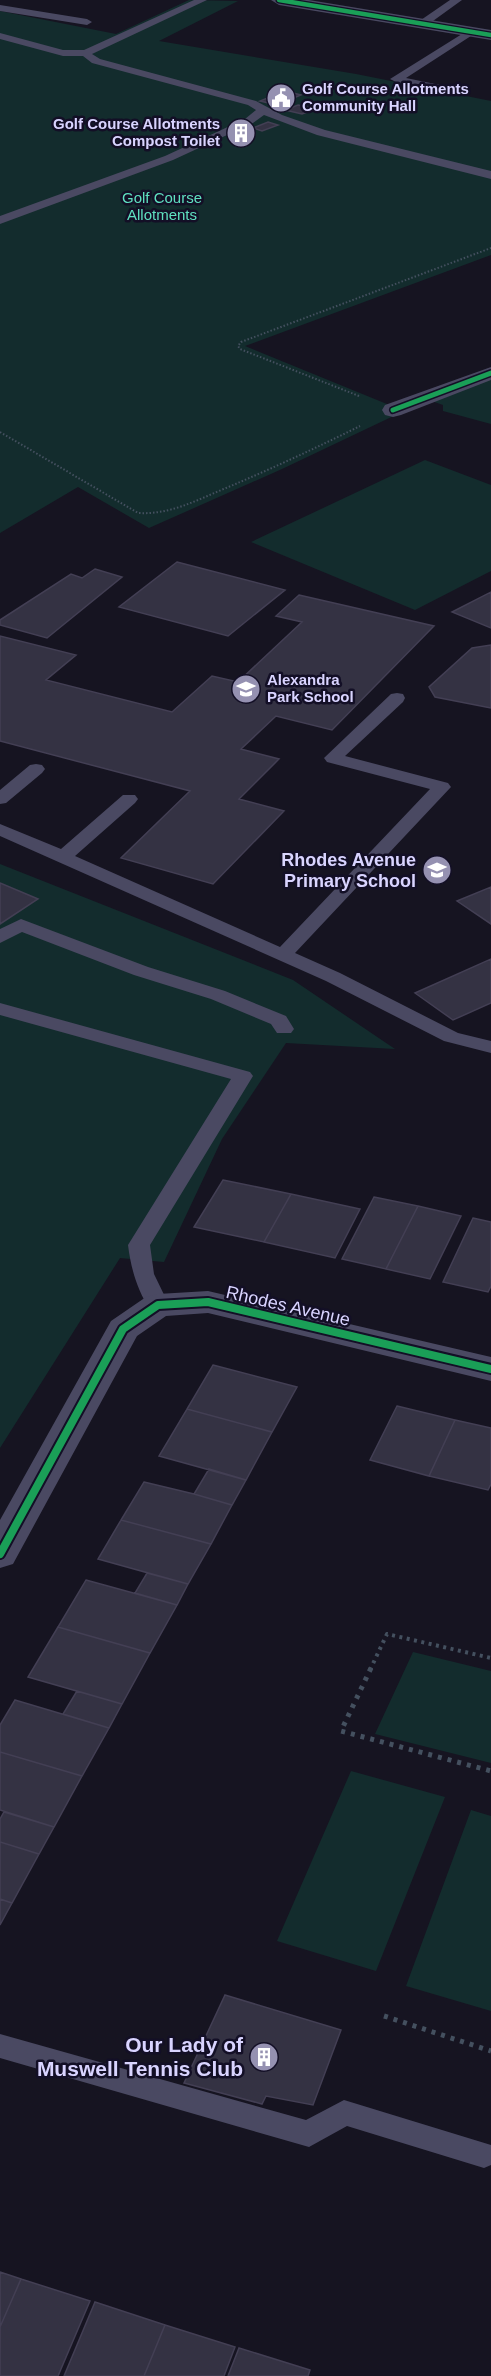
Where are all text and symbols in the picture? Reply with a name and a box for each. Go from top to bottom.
place label: Golf Course Allotments Community Hall [302,80,469,114]
public building icon: Golf Course Allotments Community Hall [265,82,297,114]
place label: Golf Course Allotments Compost Toilet [53,115,220,149]
building icon: Golf Course Allotments Compost Toilet [225,117,257,149]
park label: Golf Course Allotments [122,189,202,223]
place label: Alexandra Park School [267,671,354,705]
school or university icon: Alexandra Park School [230,673,262,705]
place label: Rhodes Avenue Primary School [281,850,416,891]
school or university icon: Rhodes Avenue Primary School [421,854,453,886]
street label: Rhodes Avenue [224,1282,352,1330]
place label: Our Lady of Muswell Tennis Club [37,2033,244,2080]
building icon: Our Lady of Muswell Tennis Club [248,2041,280,2073]

